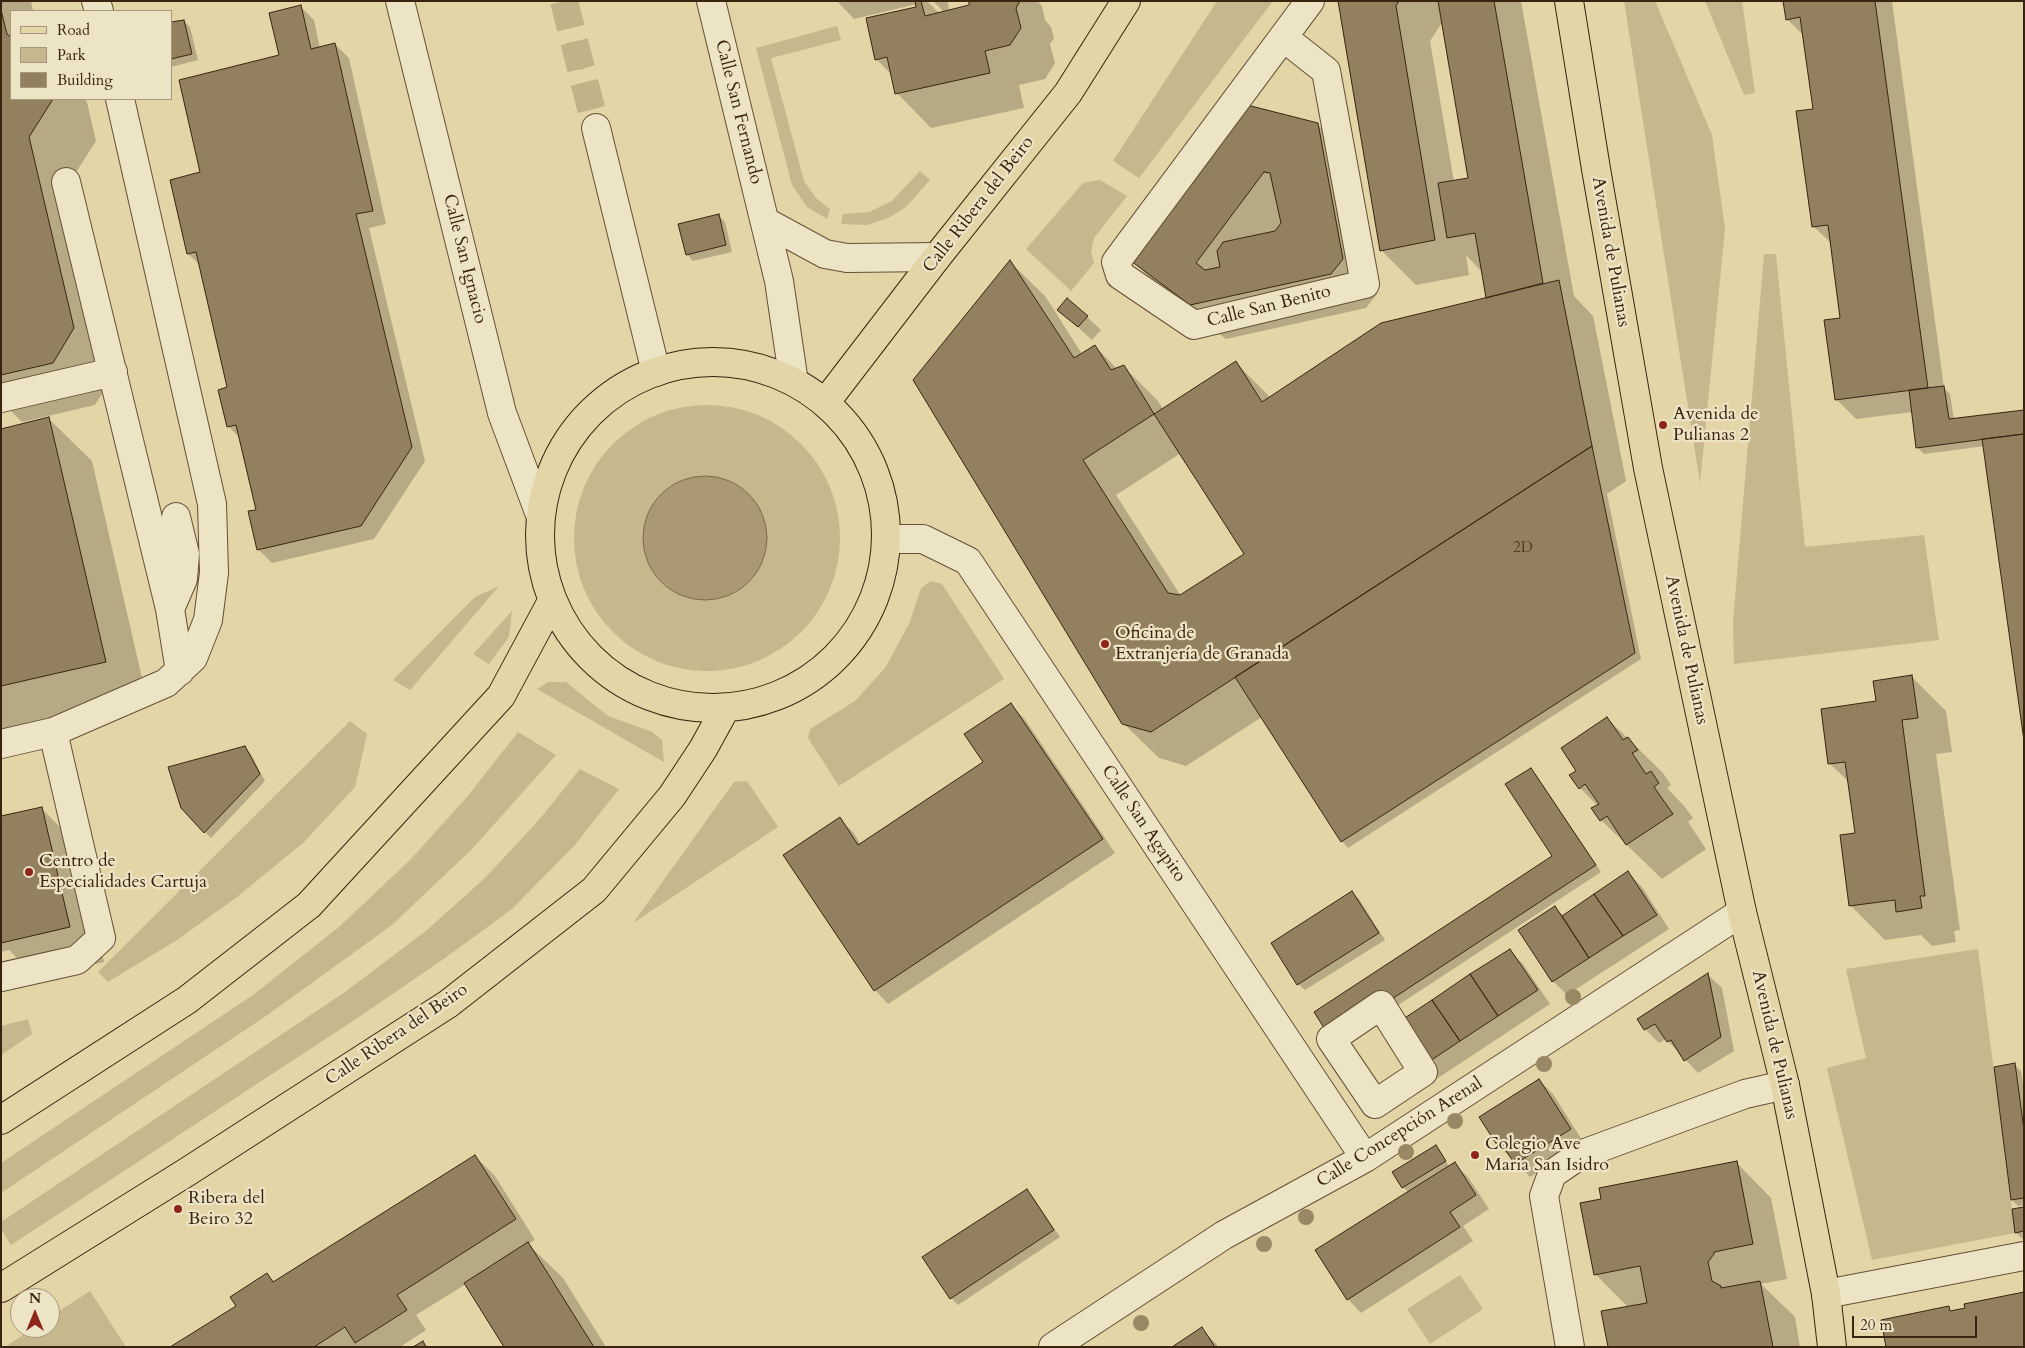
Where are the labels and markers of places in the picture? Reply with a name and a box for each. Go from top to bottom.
place label: Avenida de Pulianas 2 [1673,404,1758,446]
marker: Avenida de Pulianas 2 [1657,419,1669,431]
place label: Oficina de Extranjería de Granada [1115,623,1289,666]
marker: Oficina de Extranjería de Granada [1099,638,1111,650]
place label: Centro de Especialidades Cartuja [39,851,207,894]
marker: Centro de Especialidades Cartuja [23,866,35,878]
place label: Colegio Ave Maria San Isidro [1485,1134,1609,1176]
marker: Colegio Ave Maria San Isidro [1469,1149,1481,1161]
place label: Ribera del Beiro 32 [188,1188,265,1230]
marker: Ribera del Beiro 32 [172,1203,184,1215]

